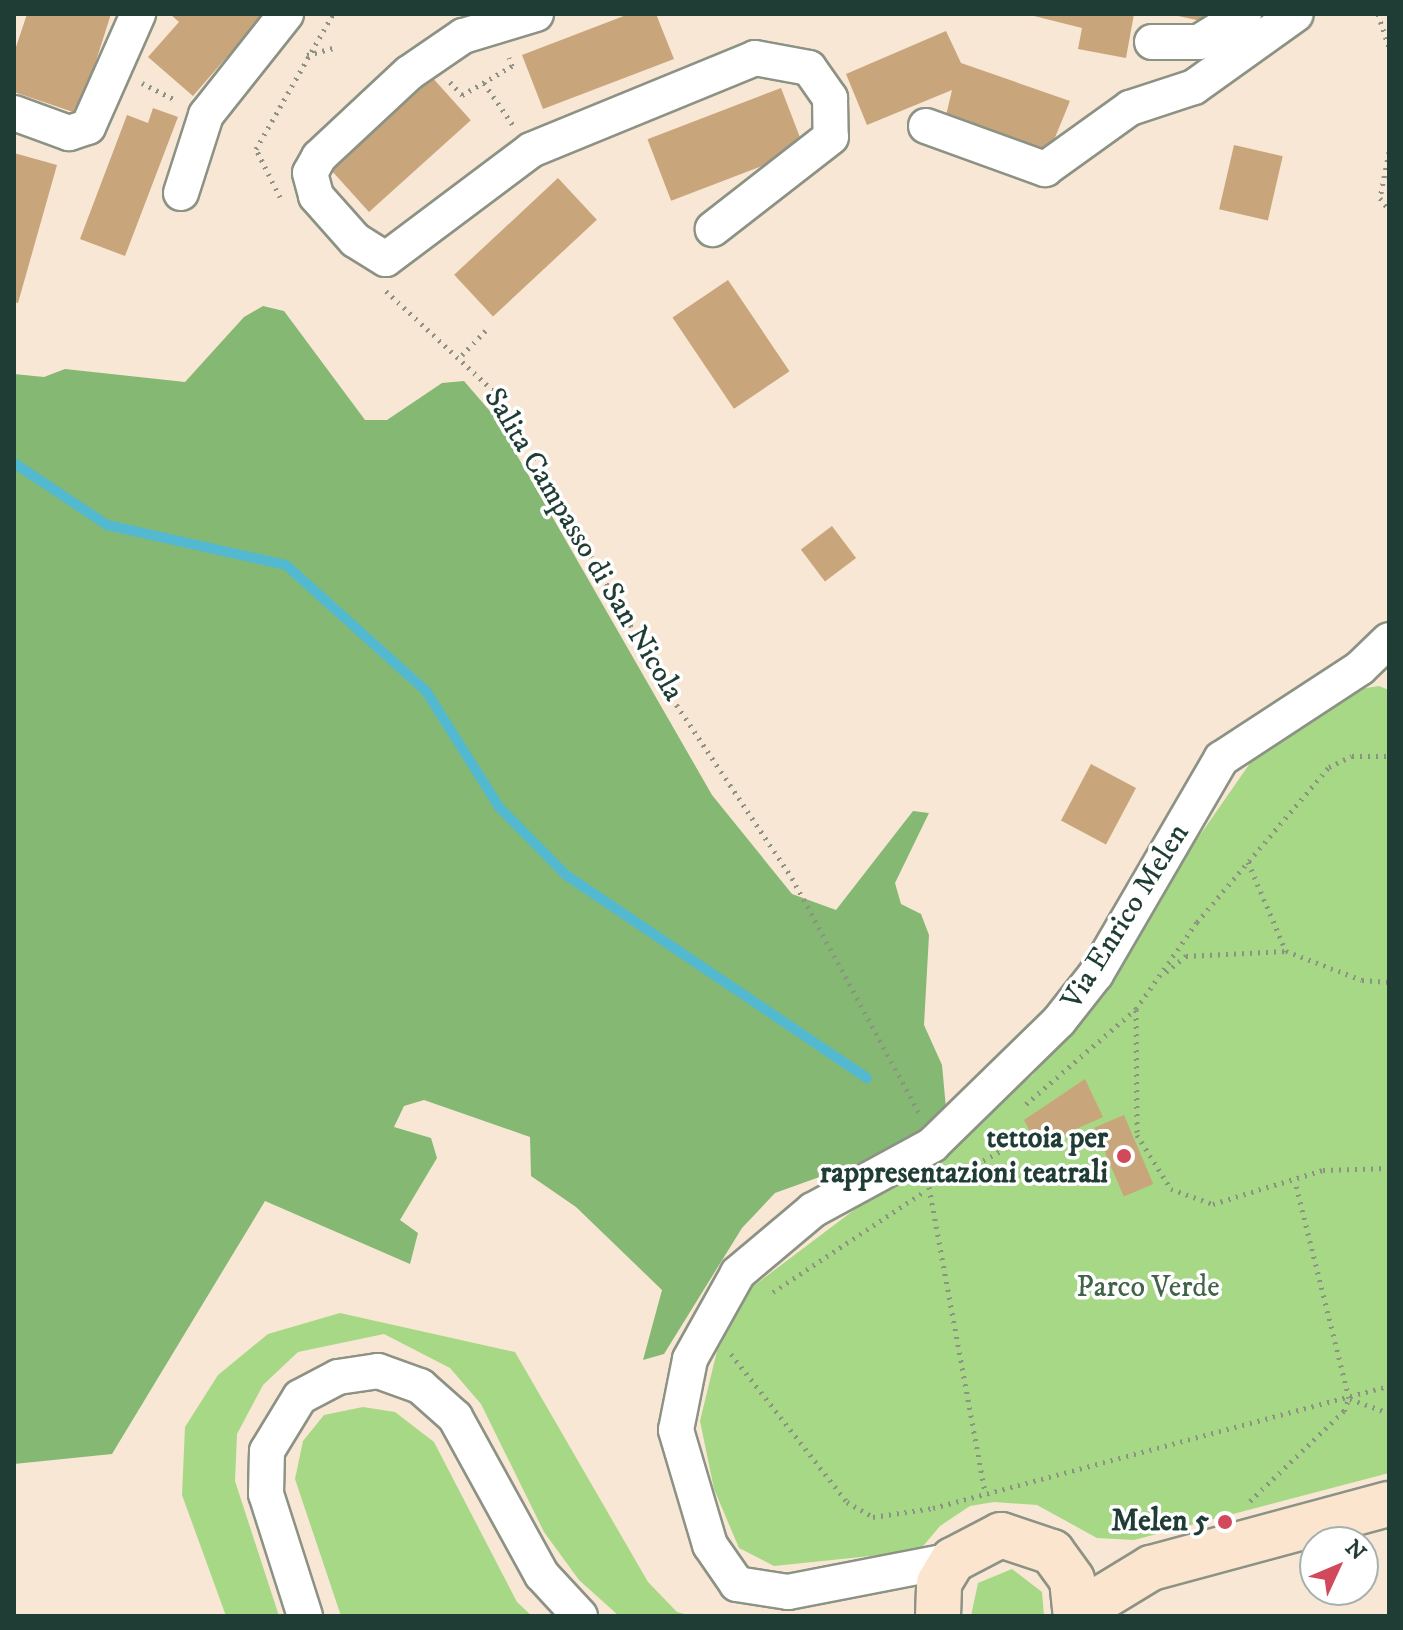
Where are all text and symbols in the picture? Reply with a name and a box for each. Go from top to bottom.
street label: Salita Campasso di San Nicola [475,382,691,708]
street label: Via Enrico Melen [1055,818,1197,1016]
place label: tettoia per rappresentazioni teatrali [820,1121,1108,1192]
marker: tettoia per rappresentazioni teatrali [1115,1147,1133,1165]
park label: Parco Verde [1076,1270,1220,1306]
place label: Melen 5 [1111,1504,1209,1540]
marker: Melen 5 [1216,1513,1234,1531]
north arrow [1299,1526,1379,1606]
text: N [1339,1534,1371,1566]

